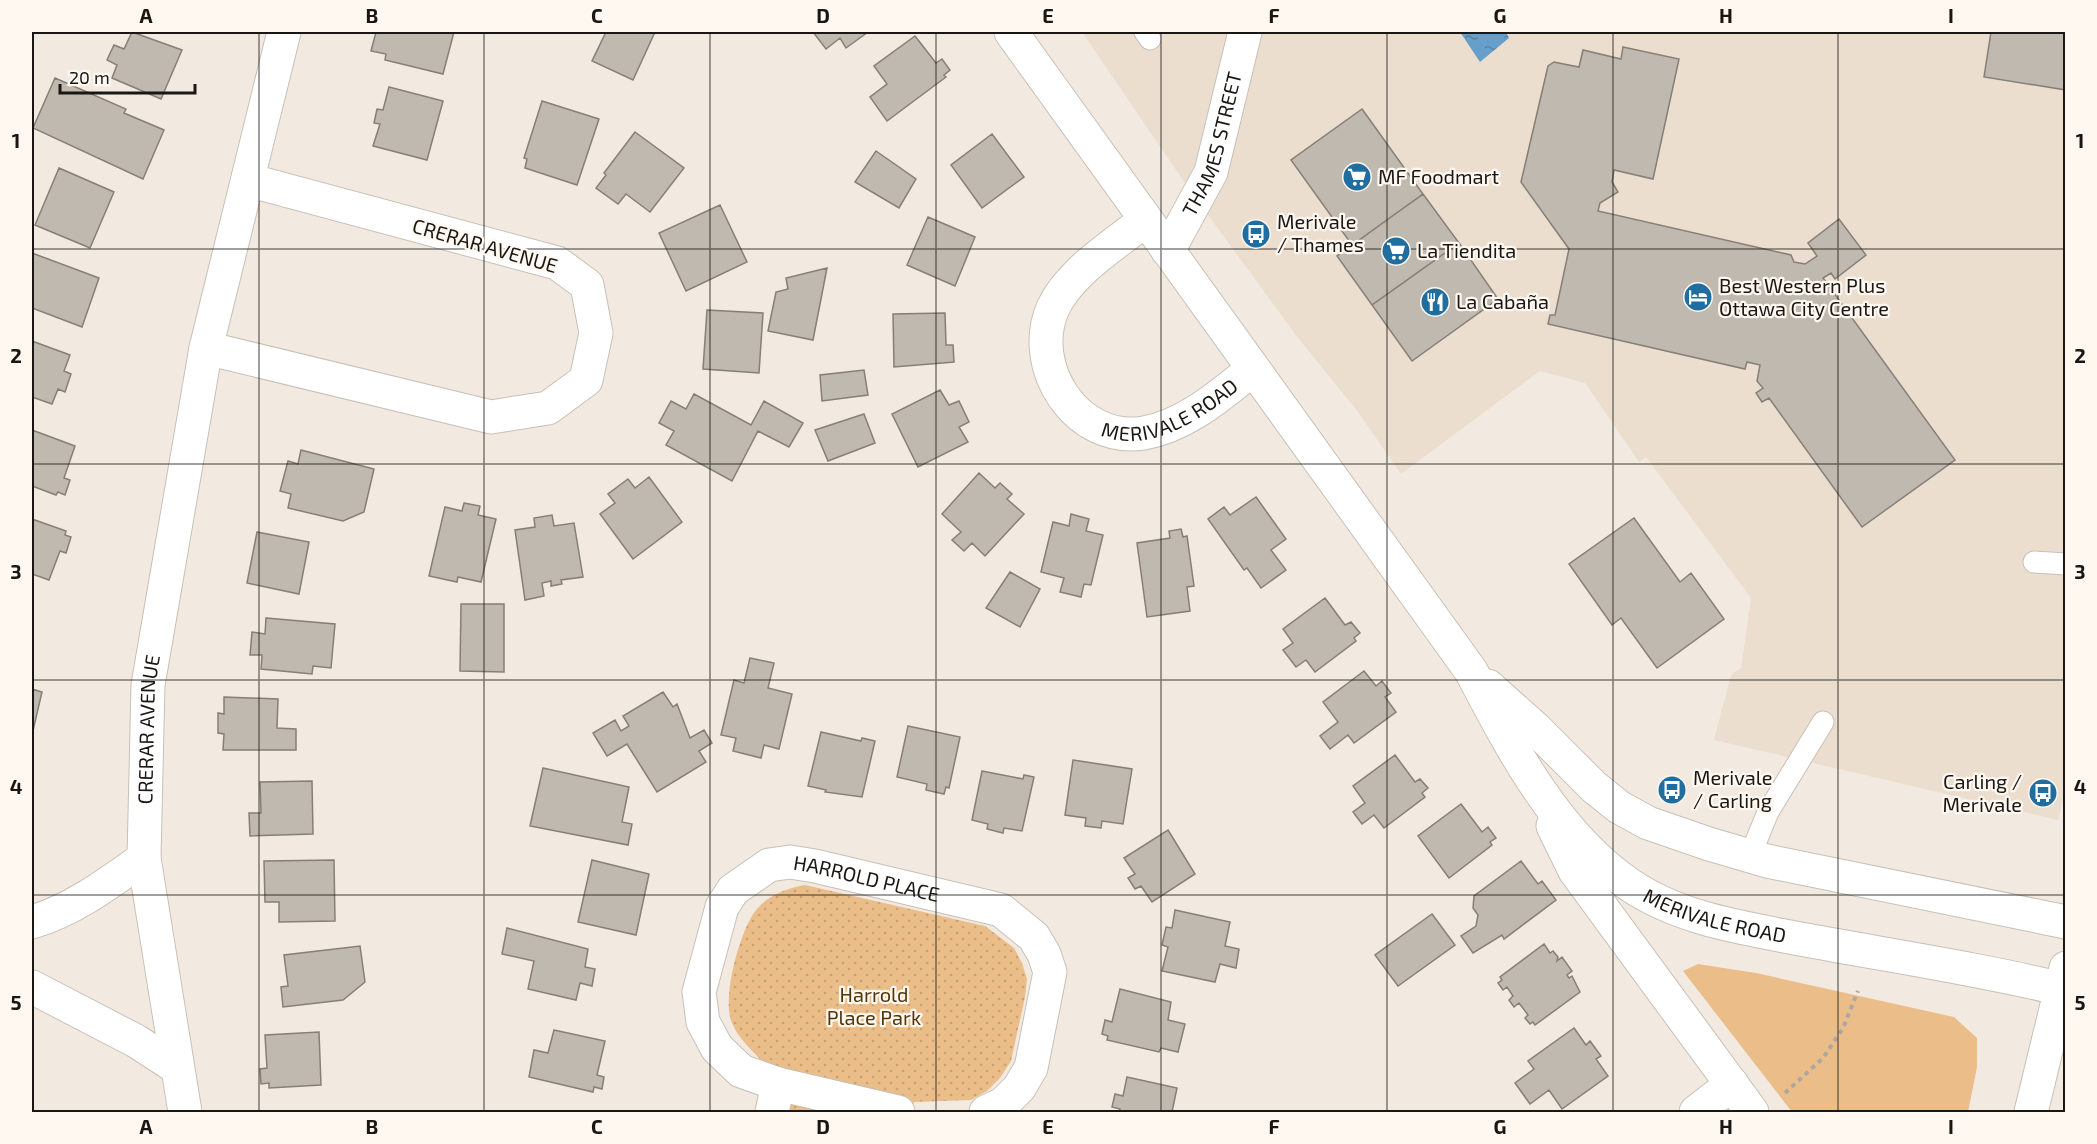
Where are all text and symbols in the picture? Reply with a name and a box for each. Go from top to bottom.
text: A [139,3,153,27]
text: B [366,3,378,27]
text: C [591,3,603,27]
text: D [816,3,830,27]
text: E [1042,3,1054,27]
text: F [1268,3,1280,27]
text: G [1494,3,1506,27]
text: H [1719,3,1733,27]
text: I [1948,3,1954,27]
scale bar [60,57,195,95]
text: 20 m [69,66,110,88]
street label: THAMES STREET [1176,69,1246,220]
text: 1 [12,128,20,152]
text: 1 [2076,128,2084,152]
supermarket icon: MF Foodmart [1341,161,1373,193]
place label: MF Foodmart [1378,164,1500,188]
place label: Merivale / Thames [1277,209,1364,256]
street label: CRERAR AVENUE [410,213,561,277]
bus stop icon: Merivale / Thames [1240,218,1272,250]
supermarket icon: La Tiendita [1380,235,1412,267]
place label: La Tiendita [1417,238,1516,262]
place label: Best Western Plus Ottawa City Centre [1719,273,1889,320]
hotel icon: Best Western Plus Ottawa City Centre [1682,281,1714,313]
restaurant icon: La Cabaña [1419,286,1451,318]
place label: La Cabaña [1456,289,1549,313]
text: 2 [10,343,22,367]
text: 2 [2074,343,2086,367]
street label: MERIVALE ROAD [1099,373,1242,445]
text: 3 [10,559,22,583]
text: 3 [2074,559,2086,583]
street label: CRERAR AVENUE [132,653,164,805]
place label: Merivale / Carling [1693,765,1772,812]
place label: Carling / Merivale [1943,769,2022,816]
text: 4 [10,774,23,798]
bus stop icon: Merivale / Carling [1656,774,1688,806]
text: 4 [2074,774,2087,798]
bus stop icon: Carling / Merivale [2027,777,2059,809]
street label: HARROLD PLACE [792,850,942,906]
street label: MERIVALE ROAD [1640,883,1788,947]
park label: Harrold Place Park [827,982,921,1029]
text: 5 [10,990,22,1014]
text: 5 [2074,990,2086,1014]
text: A [139,1114,153,1138]
text: B [366,1114,378,1138]
text: C [591,1114,603,1138]
text: D [816,1114,830,1138]
text: E [1042,1114,1054,1138]
text: F [1268,1114,1280,1138]
text: G [1494,1114,1506,1138]
text: H [1719,1114,1733,1138]
text: I [1948,1114,1954,1138]

